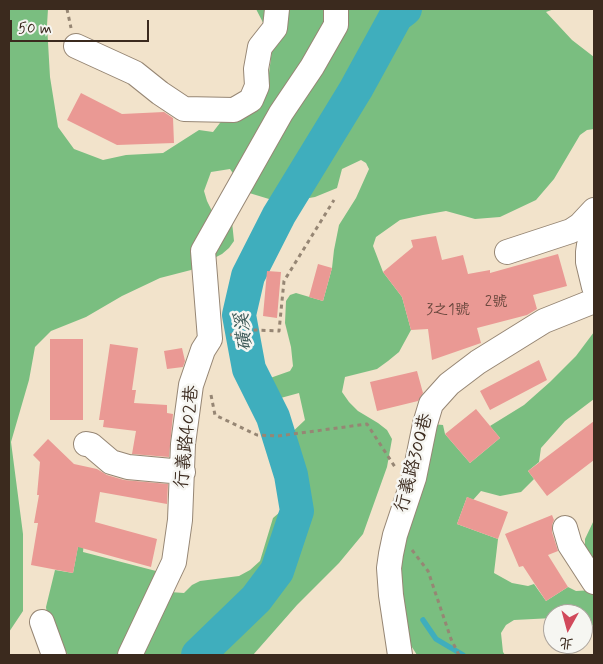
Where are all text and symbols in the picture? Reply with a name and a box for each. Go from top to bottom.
scale bar [12,10,151,42]
text: 50 m [18,19,52,39]
house number: 2號 [485,294,507,312]
house number: 3之1號 [426,302,470,320]
water label: 磺溪 [232,312,258,352]
street label: 行義路402巷 [172,384,204,490]
street label: 行義路300巷 [391,411,439,515]
north arrow [543,604,593,654]
text: 北 [558,633,574,653]

